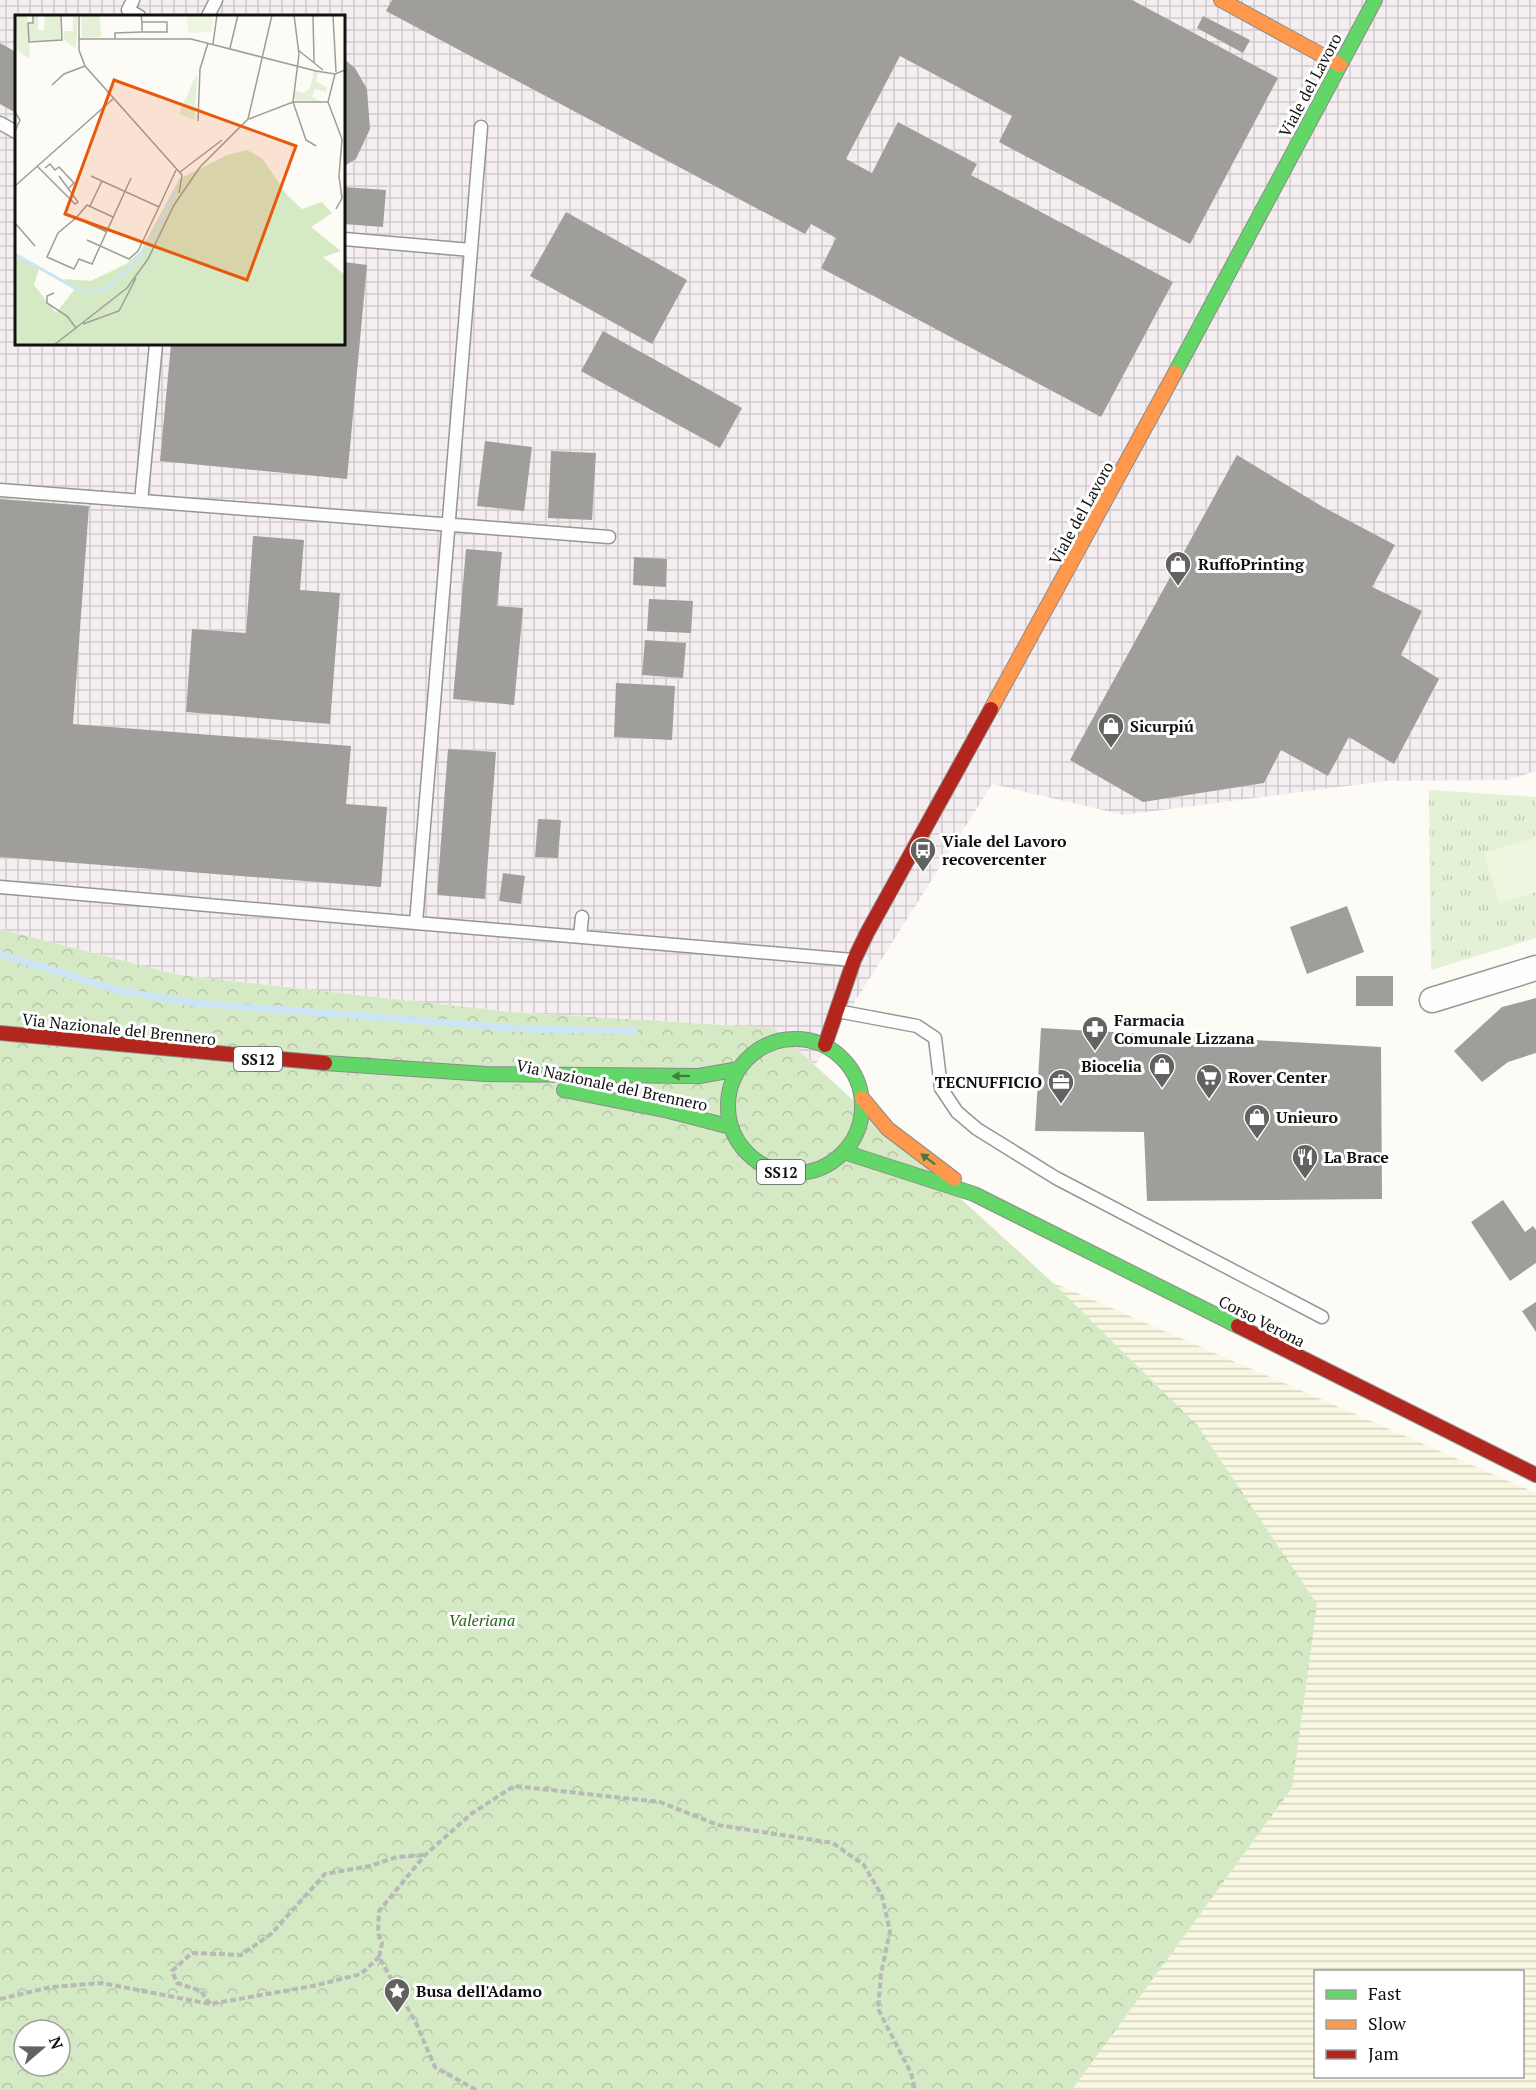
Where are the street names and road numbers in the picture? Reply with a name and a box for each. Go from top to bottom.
street label: Viale del Lavoro [1273,29,1347,141]
street label: Viale del Lavoro [1044,457,1119,569]
street label: Via Nazionale del Brennero [21,1008,217,1050]
road number: SS12 [234,1047,282,1071]
street label: Via Nazionale del Brennero [514,1054,710,1116]
road number: SS12 [757,1160,805,1184]
street label: Corso Verona [1215,1290,1309,1352]

